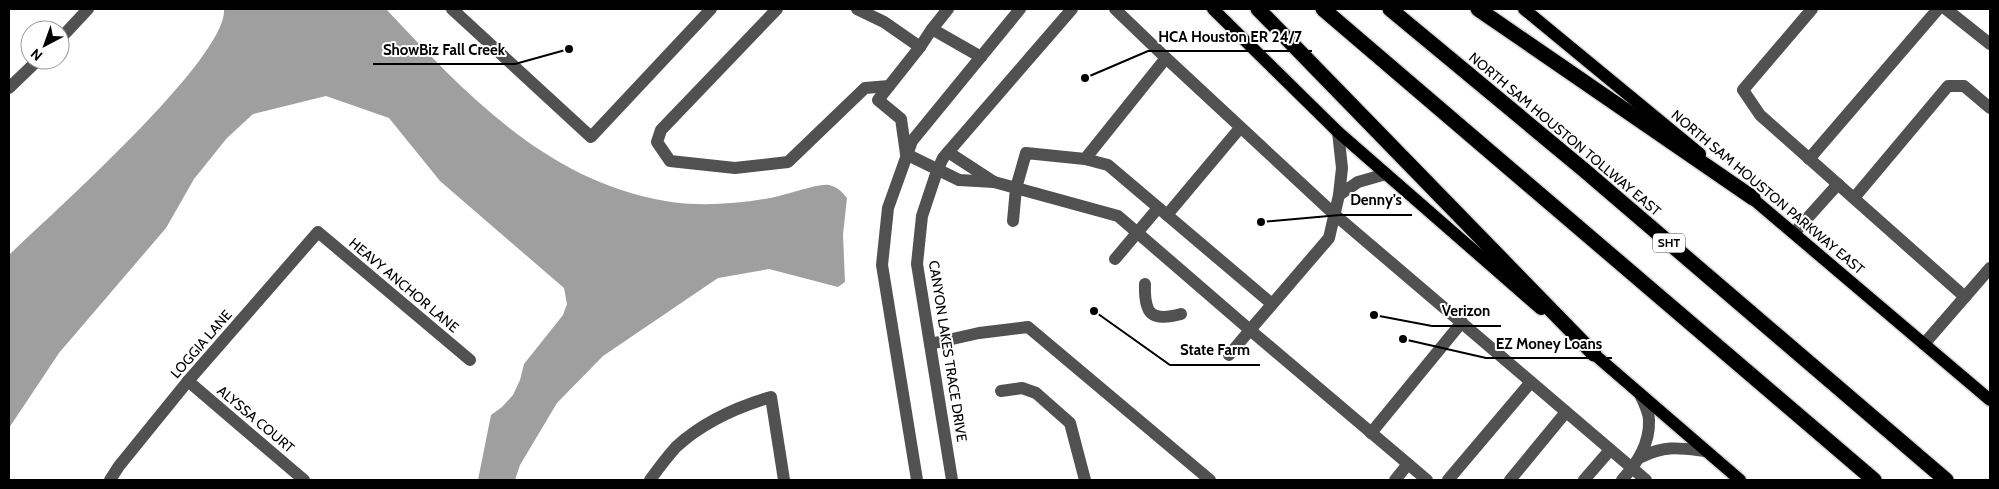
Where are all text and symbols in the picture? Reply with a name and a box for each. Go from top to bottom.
north arrow [20,20,70,70]
callout: HCA Houston ER 24/7 [1148,21,1312,51]
text: HCA Houston ER 24/7 [1158,28,1302,46]
callout: ShowBiz Fall Creek [373,34,515,64]
text: ShowBiz Fall Creek [383,41,506,59]
text: N [27,45,46,65]
street label: NORTH SAM HOUSTON TOLLWAY EAST [1465,48,1665,220]
street label: NORTH SAM HOUSTON PARKWAY EAST [1668,106,1869,278]
callout: Denny's [1340,185,1412,215]
text: Denny's [1350,191,1402,209]
street label: HEAVY ANCHOR LANE [345,234,463,336]
road number: SHT [1653,234,1685,252]
street label: CANYON LAKES TRACE DRIVE [925,259,971,443]
callout: Verizon [1432,296,1501,326]
text: Verizon [1442,302,1490,320]
street label: LOGGIA LANE [166,306,236,382]
callout: EZ Money Loans [1486,328,1612,358]
callout: State Farm [1170,335,1260,365]
text: EZ Money Loans [1496,335,1602,353]
text: State Farm [1180,341,1250,359]
street label: ALYSSA COURT [214,381,299,457]

